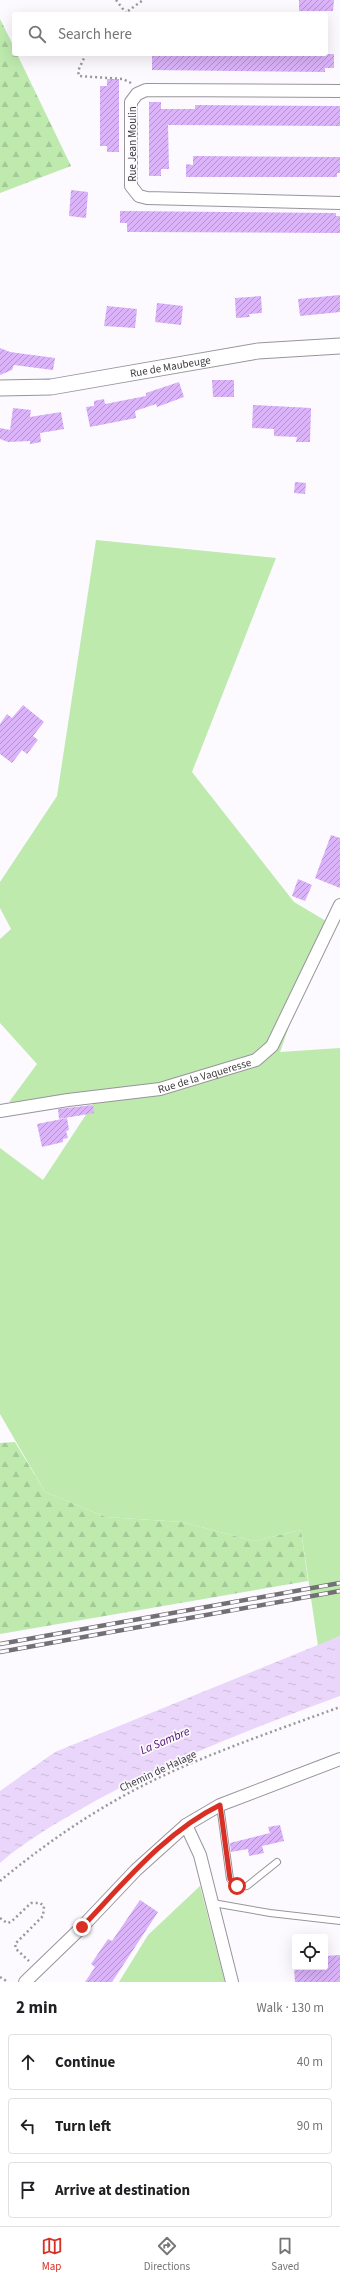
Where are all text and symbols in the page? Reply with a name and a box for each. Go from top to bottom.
search box [12,12,328,56]
icon: search [26,23,48,45]
text: Search here [58,24,132,45]
street label: Rue Jean Moulin [125,106,140,182]
street label: Rue de Maubeuge [129,352,212,381]
street label: Rue de la Vaqueresse [156,1054,253,1097]
water label: La Sambre [138,1723,193,1759]
street label: Chemin de Halage [117,1746,199,1795]
route start [228,1877,246,1895]
route end [73,1918,91,1936]
map controls [292,1934,328,1970]
button: locate [292,1934,328,1970]
text: 2 min [16,1996,57,2020]
text: Walk · 130 m [256,1999,324,2017]
icon: ahead [17,2051,39,2073]
text: Continue [55,2052,115,2073]
text: 40 m [297,2053,323,2071]
icon: left [17,2115,39,2137]
text: Turn left [55,2116,111,2137]
text: 90 m [297,2117,323,2135]
icon: arrive [17,2179,39,2201]
text: Arrive at destination [55,2180,190,2201]
tab: Map [41,2235,63,2274]
tab: Directions [144,2235,190,2274]
tab: Saved [271,2235,299,2274]

